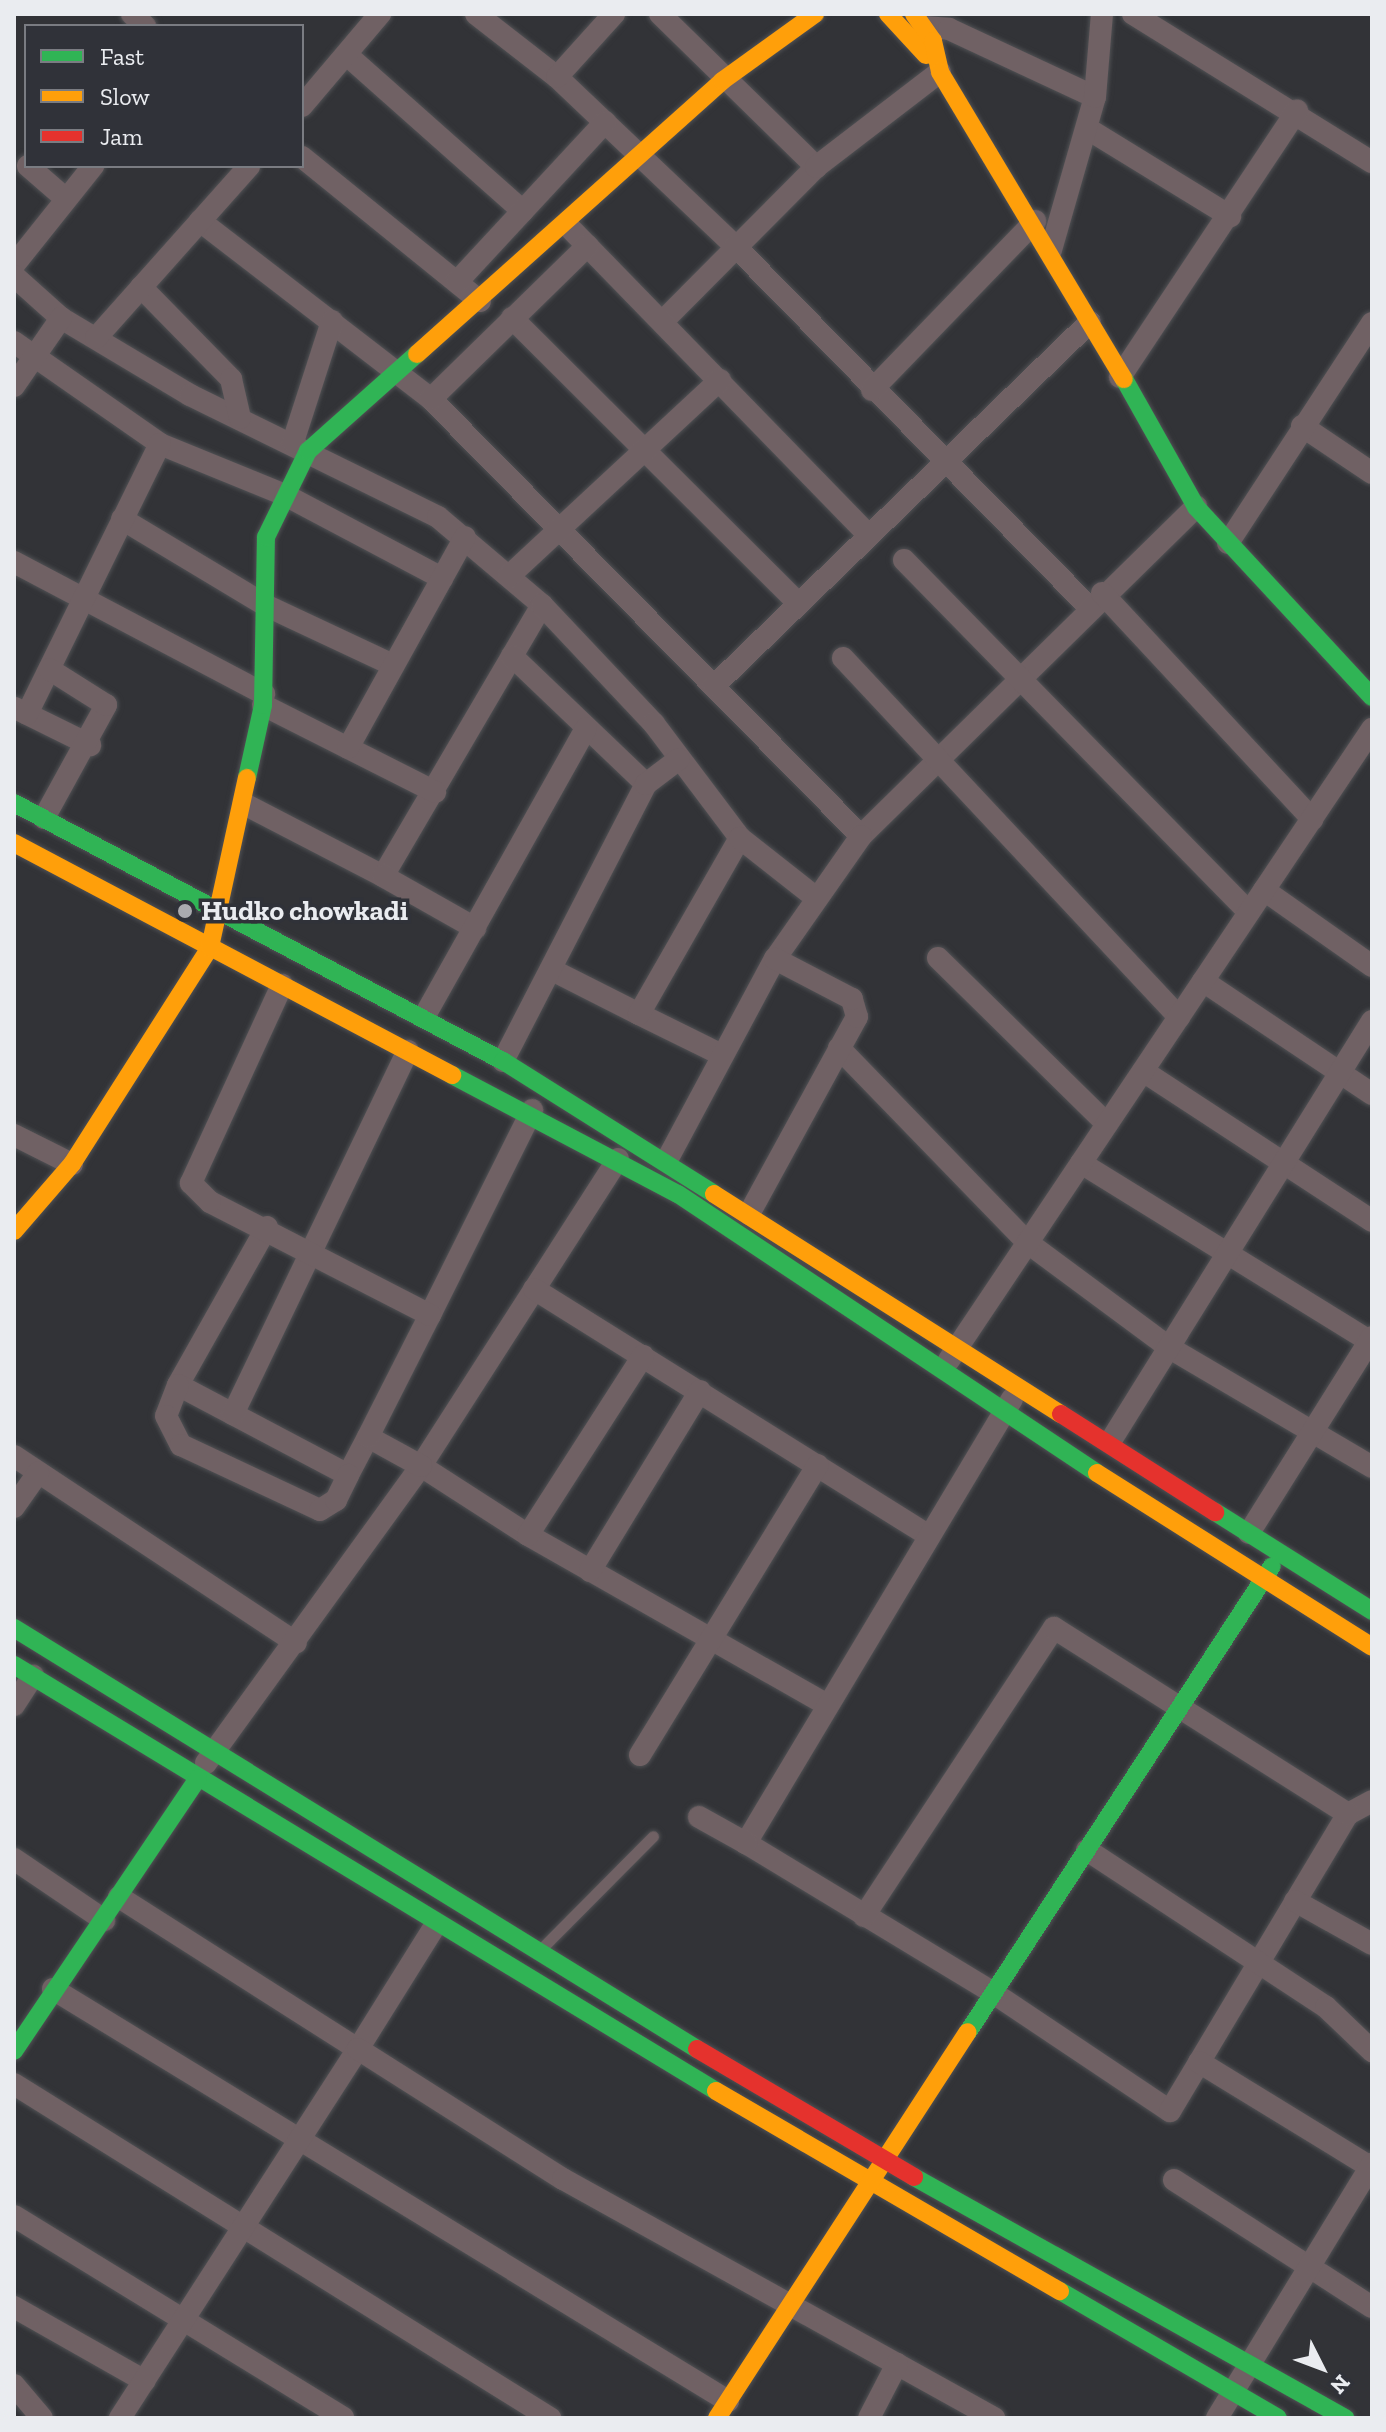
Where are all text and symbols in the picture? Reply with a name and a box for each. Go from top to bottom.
legend [24,24,304,168]
text: Fast [100,42,144,71]
text: Slow [100,82,150,111]
text: Jam [100,122,143,151]
place label: Hudko chowkadi [201,894,408,928]
marker: Hudko chowkadi [176,902,194,920]
north arrow [1282,2328,1362,2408]
text: N [1325,2369,1356,2400]

